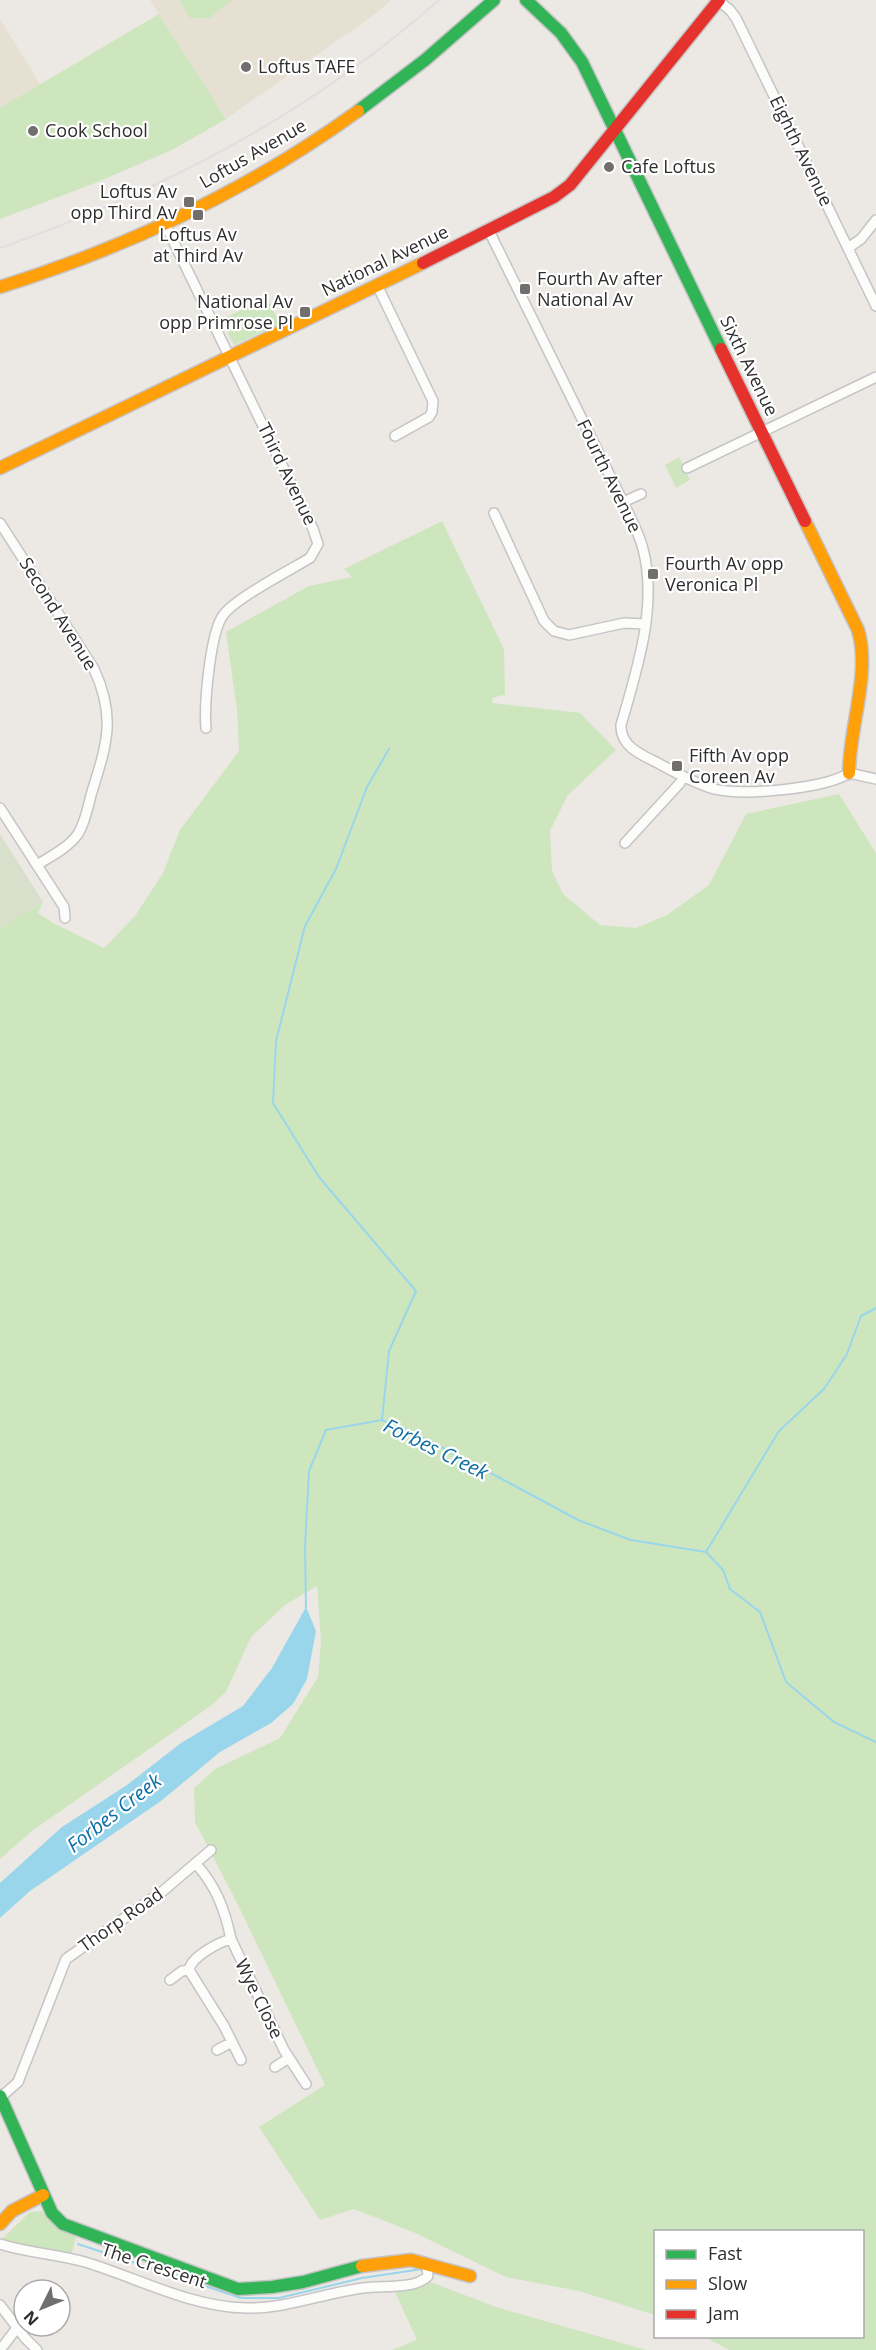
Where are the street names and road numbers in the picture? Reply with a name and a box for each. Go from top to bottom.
street label: Eighth Avenue [765,91,839,210]
street label: Loftus Avenue [195,113,310,193]
street label: National Avenue [317,219,452,301]
street label: Sixth Avenue [715,311,784,420]
street label: Fourth Avenue [572,415,648,536]
street label: Third Avenue [253,418,323,529]
street label: Second Avenue [15,552,103,674]
street label: Thorp Road [73,1881,167,1957]
street label: Wye Close [230,1955,289,2042]
street label: The Crescent [99,2237,210,2293]

